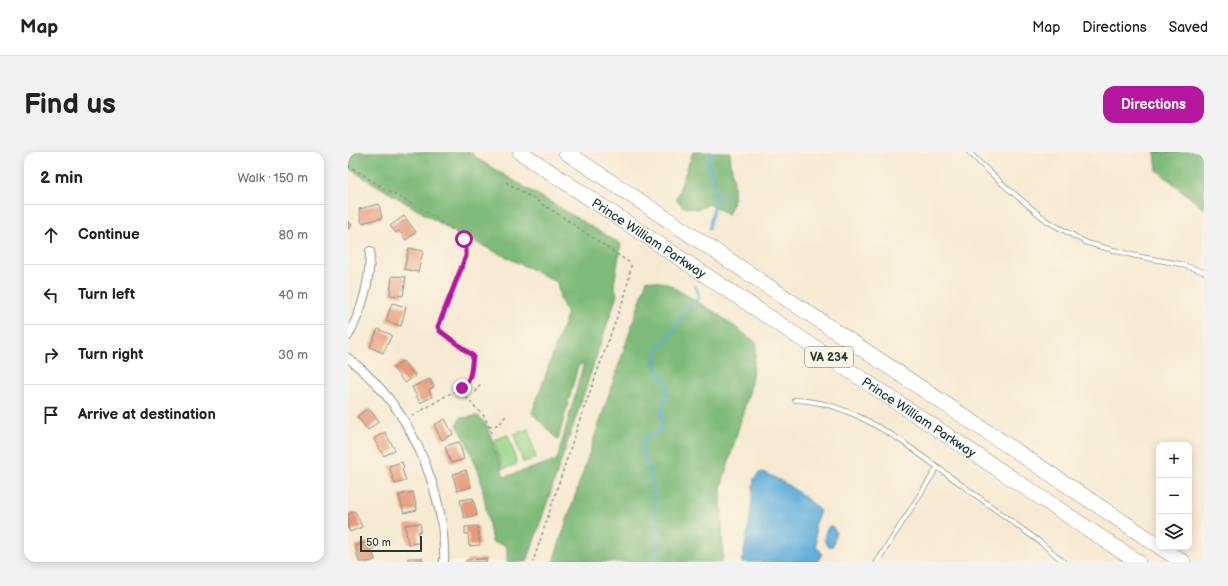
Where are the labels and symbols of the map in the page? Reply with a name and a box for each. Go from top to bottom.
street label: Prince William Parkway [588,195,709,282]
route start [455,230,473,248]
road number: VA 234 [805,347,853,367]
street label: Prince William Parkway [858,374,979,461]
route end [453,379,471,397]
scale bar [360,534,422,553]

